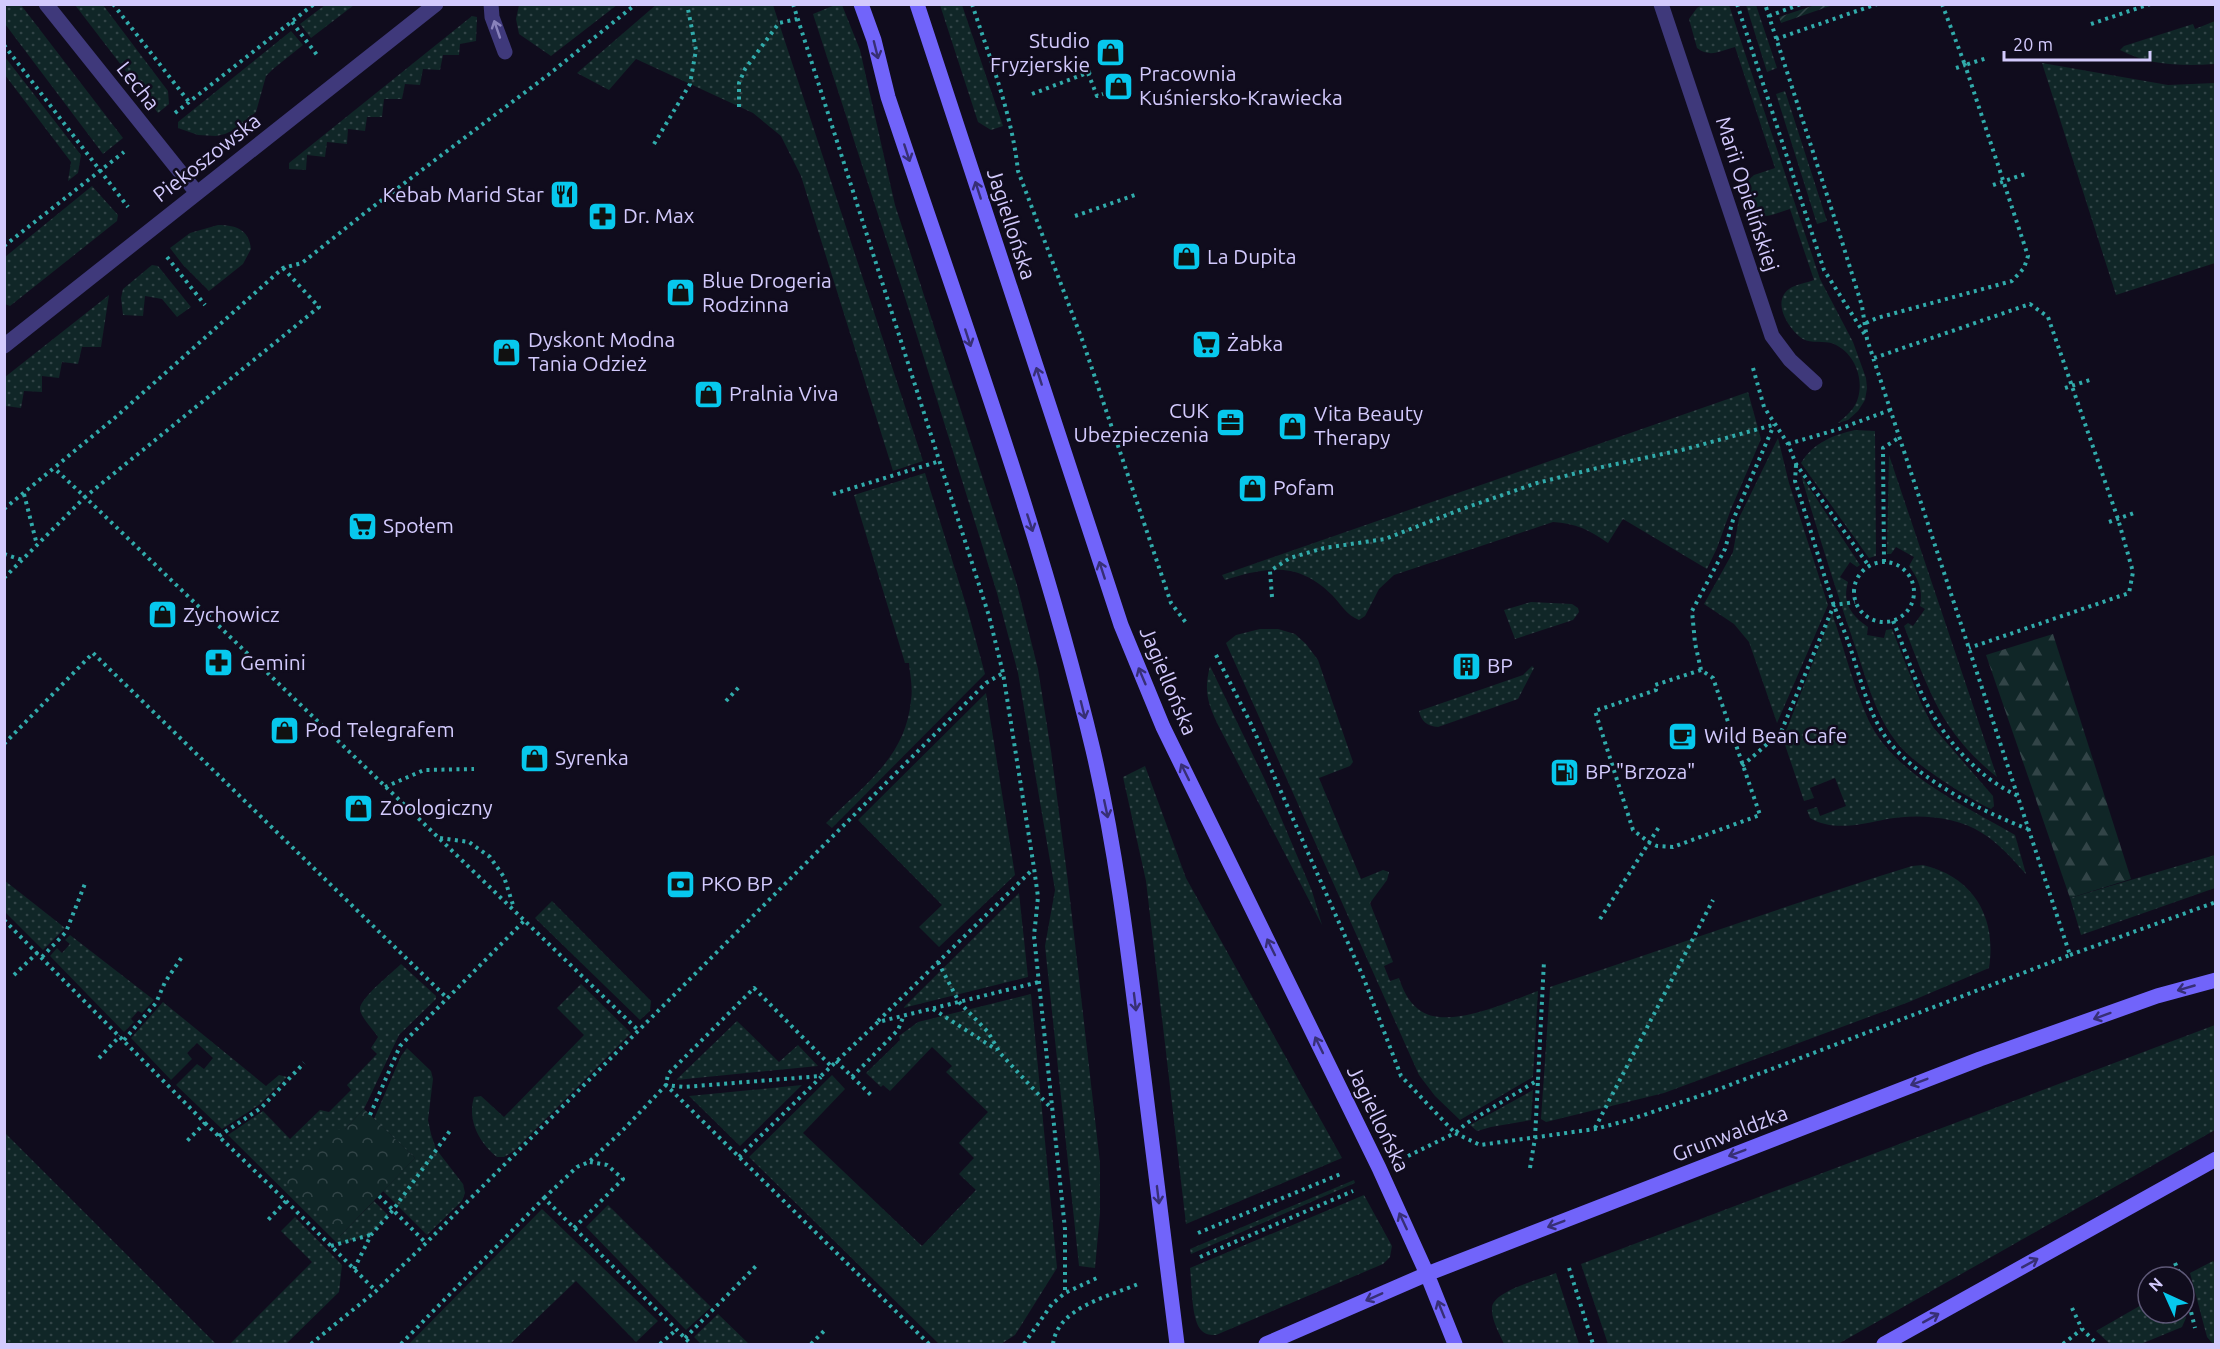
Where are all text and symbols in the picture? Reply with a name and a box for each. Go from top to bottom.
one-way arrow [490,20,501,38]
scale bar [2004,24,2150,62]
place label: Studio Fryzjerskie [990,28,1090,76]
text: 20 m [2013,34,2053,54]
shop icon: Studio Fryzjerskie [1095,37,1127,69]
one-way arrow [871,40,883,59]
street label: Lecha [112,56,165,114]
place label: Pracownia Kuśniersko-Krawiecka [1139,61,1343,109]
shop icon: Pracownia Kuśniersko-Krawiecka [1102,70,1134,102]
street label: Piekoszowska [148,108,265,206]
street label: Marii Opielińskiej [1712,113,1784,274]
one-way arrow [902,143,913,162]
street label: Jagiellońska [983,165,1041,282]
restaurant icon: Kebab Marid Star [549,179,581,211]
one-way arrow [972,181,983,200]
place label: Kebab Marid Star [383,182,544,206]
pharmacy icon: Dr. Max [586,200,618,232]
place label: Dr. Max [623,203,695,227]
shop icon: La Dupita [1170,241,1202,273]
place label: La Dupita [1207,244,1297,268]
place label: Blue Drogeria Rodzinna [702,268,832,316]
shop icon: Blue Drogeria Rodzinna [665,277,697,309]
place label: Dyskont Modna Tania Odzież [528,327,675,375]
one-way arrow [964,328,975,347]
supermarket icon: Żabka [1190,328,1222,360]
place label: Żabka [1227,331,1283,355]
shop icon: Dyskont Modna Tania Odzież [491,336,523,368]
one-way arrow [1033,367,1044,386]
shop icon: Pralnia Viva [692,378,724,410]
place label: Pralnia Viva [729,381,839,405]
place label: CUK Ubezpieczenia [1073,398,1209,446]
place label: Vita Beauty Therapy [1314,401,1423,449]
office icon: CUK Ubezpieczenia [1214,407,1246,439]
shop icon: Vita Beauty Therapy [1277,410,1309,442]
shop icon: Pofam [1236,472,1268,504]
place label: Pofam [1273,475,1335,499]
supermarket icon: Społem [346,510,378,542]
place label: Społem [383,513,454,537]
one-way arrow [1025,513,1036,532]
one-way arrow [1096,561,1107,580]
shop icon: Zychowicz [146,599,178,631]
place label: Zychowicz [183,602,280,626]
street label: Jagiellońska [1135,623,1203,739]
pharmacy icon: Gemini [203,647,235,679]
place label: Gemini [240,650,306,674]
building icon: BP [1450,650,1482,682]
place label: BP [1487,653,1513,677]
one-way arrow [1136,667,1147,686]
one-way arrow [1077,701,1089,720]
shop icon: Pod Telegrafem [268,714,300,746]
place label: Pod Telegrafem [305,717,455,741]
cafe icon: Wild Bean Cafe [1667,720,1699,752]
place label: Wild Bean Cafe [1704,723,1847,747]
shop icon: Syrenka [518,742,550,774]
place label: Syrenka [555,745,629,769]
fuel station icon: BP "Brzoza" [1548,756,1580,788]
place label: BP "Brzoza" [1585,759,1695,783]
one-way arrow [1179,764,1190,782]
shop icon: Zoologiczny [343,792,375,824]
place label: Zoologiczny [380,795,493,819]
one-way arrow [1100,799,1112,818]
bank icon: PKO BP [664,868,696,900]
place label: PKO BP [701,871,773,895]
one-way arrow [1265,939,1276,957]
one-way arrow [2177,983,2196,994]
one-way arrow [1129,991,1140,1011]
one-way arrow [2093,1011,2112,1022]
one-way arrow [1312,1036,1324,1054]
street label: Jagiellońska [1343,1061,1415,1176]
one-way arrow [1910,1078,1929,1089]
street label: Grunwaldzka [1669,1100,1791,1166]
one-way arrow [1728,1149,1747,1160]
one-way arrow [1153,1185,1164,1205]
one-way arrow [1396,1212,1408,1230]
one-way arrow [1547,1219,1565,1230]
one-way arrow [2020,1257,2038,1268]
north arrow [2136,1265,2196,1325]
text: N [2145,1274,2166,1295]
one-way arrow [1365,1292,1383,1304]
one-way arrow [1435,1300,1446,1319]
one-way arrow [1922,1312,1940,1323]

